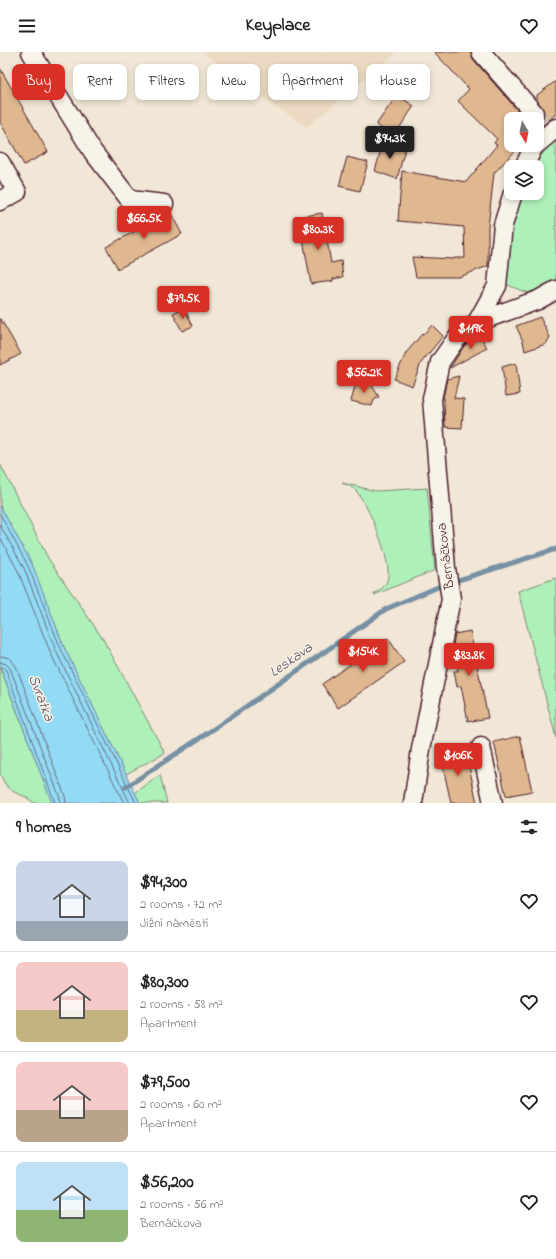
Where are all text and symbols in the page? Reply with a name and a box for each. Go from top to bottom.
text: Keyplace [246,13,310,39]
icon: menu [16,15,38,37]
icon: heart [518,15,540,37]
chip: Buy [12,64,65,100]
chip: Rent [73,64,127,100]
chip: Filters [135,64,199,100]
chip: New [207,64,260,100]
chip: Apartment [268,64,358,100]
chip: House [366,64,430,100]
north arrow [504,112,544,152]
map controls [504,112,544,200]
pin: $94.3K [357,126,423,160]
text: $94.3K [374,129,406,148]
button: layers [504,160,544,200]
pin: $66.5K [111,206,177,240]
text: $66.5K [126,209,162,228]
pin: $80.3K [285,217,351,251]
text: $80.3K [302,220,334,239]
pin: $79.5K [150,286,216,320]
text: $79.5K [166,289,200,308]
pin: $119K [443,316,499,350]
text: $119K [458,319,484,338]
pin: $56.2K [331,360,397,394]
text: $56.2K [346,363,382,382]
street label: Bernáčkova [432,522,461,591]
water label: Leskava [265,637,318,683]
pin: $154K [335,639,391,673]
text: $154K [347,642,379,661]
pin: $83.8K [436,643,502,677]
text: $83.8K [453,646,485,665]
water label: Svratka [22,672,60,725]
pin: $106K [430,743,486,777]
text: $106K [443,746,473,765]
text: 9 homes [16,815,72,840]
icon: filters [518,816,540,838]
text: $94,300 [140,870,187,895]
icon: home [48,877,96,925]
icon: heart [518,890,540,912]
text: 2 rooms · 72 m² [140,895,222,914]
text: Jižní náměstí [140,914,208,933]
text: $80,300 [140,970,189,995]
icon: home [48,978,96,1026]
icon: heart [518,991,540,1013]
text: 2 rooms · 58 m² [140,995,223,1014]
text: Apartment [140,1014,197,1033]
text: $79,500 [140,1070,190,1095]
icon: home [48,1078,96,1126]
icon: heart [518,1091,540,1113]
text: 2 rooms · 60 m² [140,1095,222,1114]
text: Apartment [140,1114,197,1133]
text: $56,200 [140,1170,194,1195]
icon: home [48,1178,96,1226]
icon: heart [518,1191,540,1213]
text: 2 rooms · 56 m² [140,1195,224,1214]
text: Bernáčkova [140,1214,202,1233]

